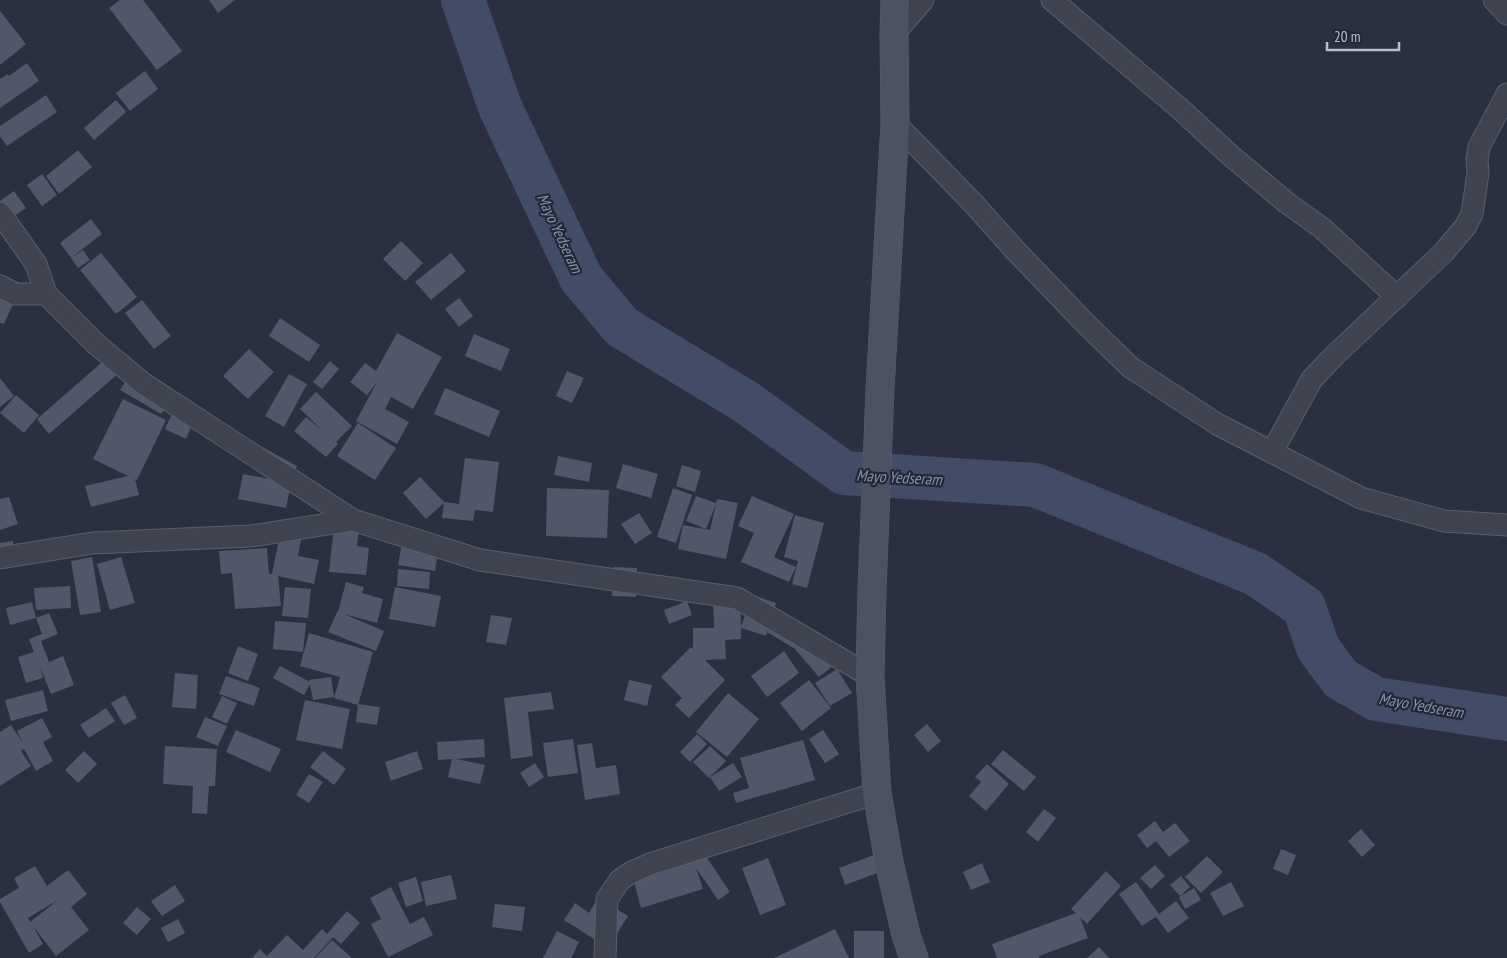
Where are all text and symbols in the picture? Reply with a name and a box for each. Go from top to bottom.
scale bar [1327,20,1400,52]
text: 20 m [1334,27,1360,46]
water label: Mayo Yedseram [533,190,588,277]
water label: Mayo Yedseram [856,465,944,489]
water label: Mayo Yedseram [1377,688,1466,723]

